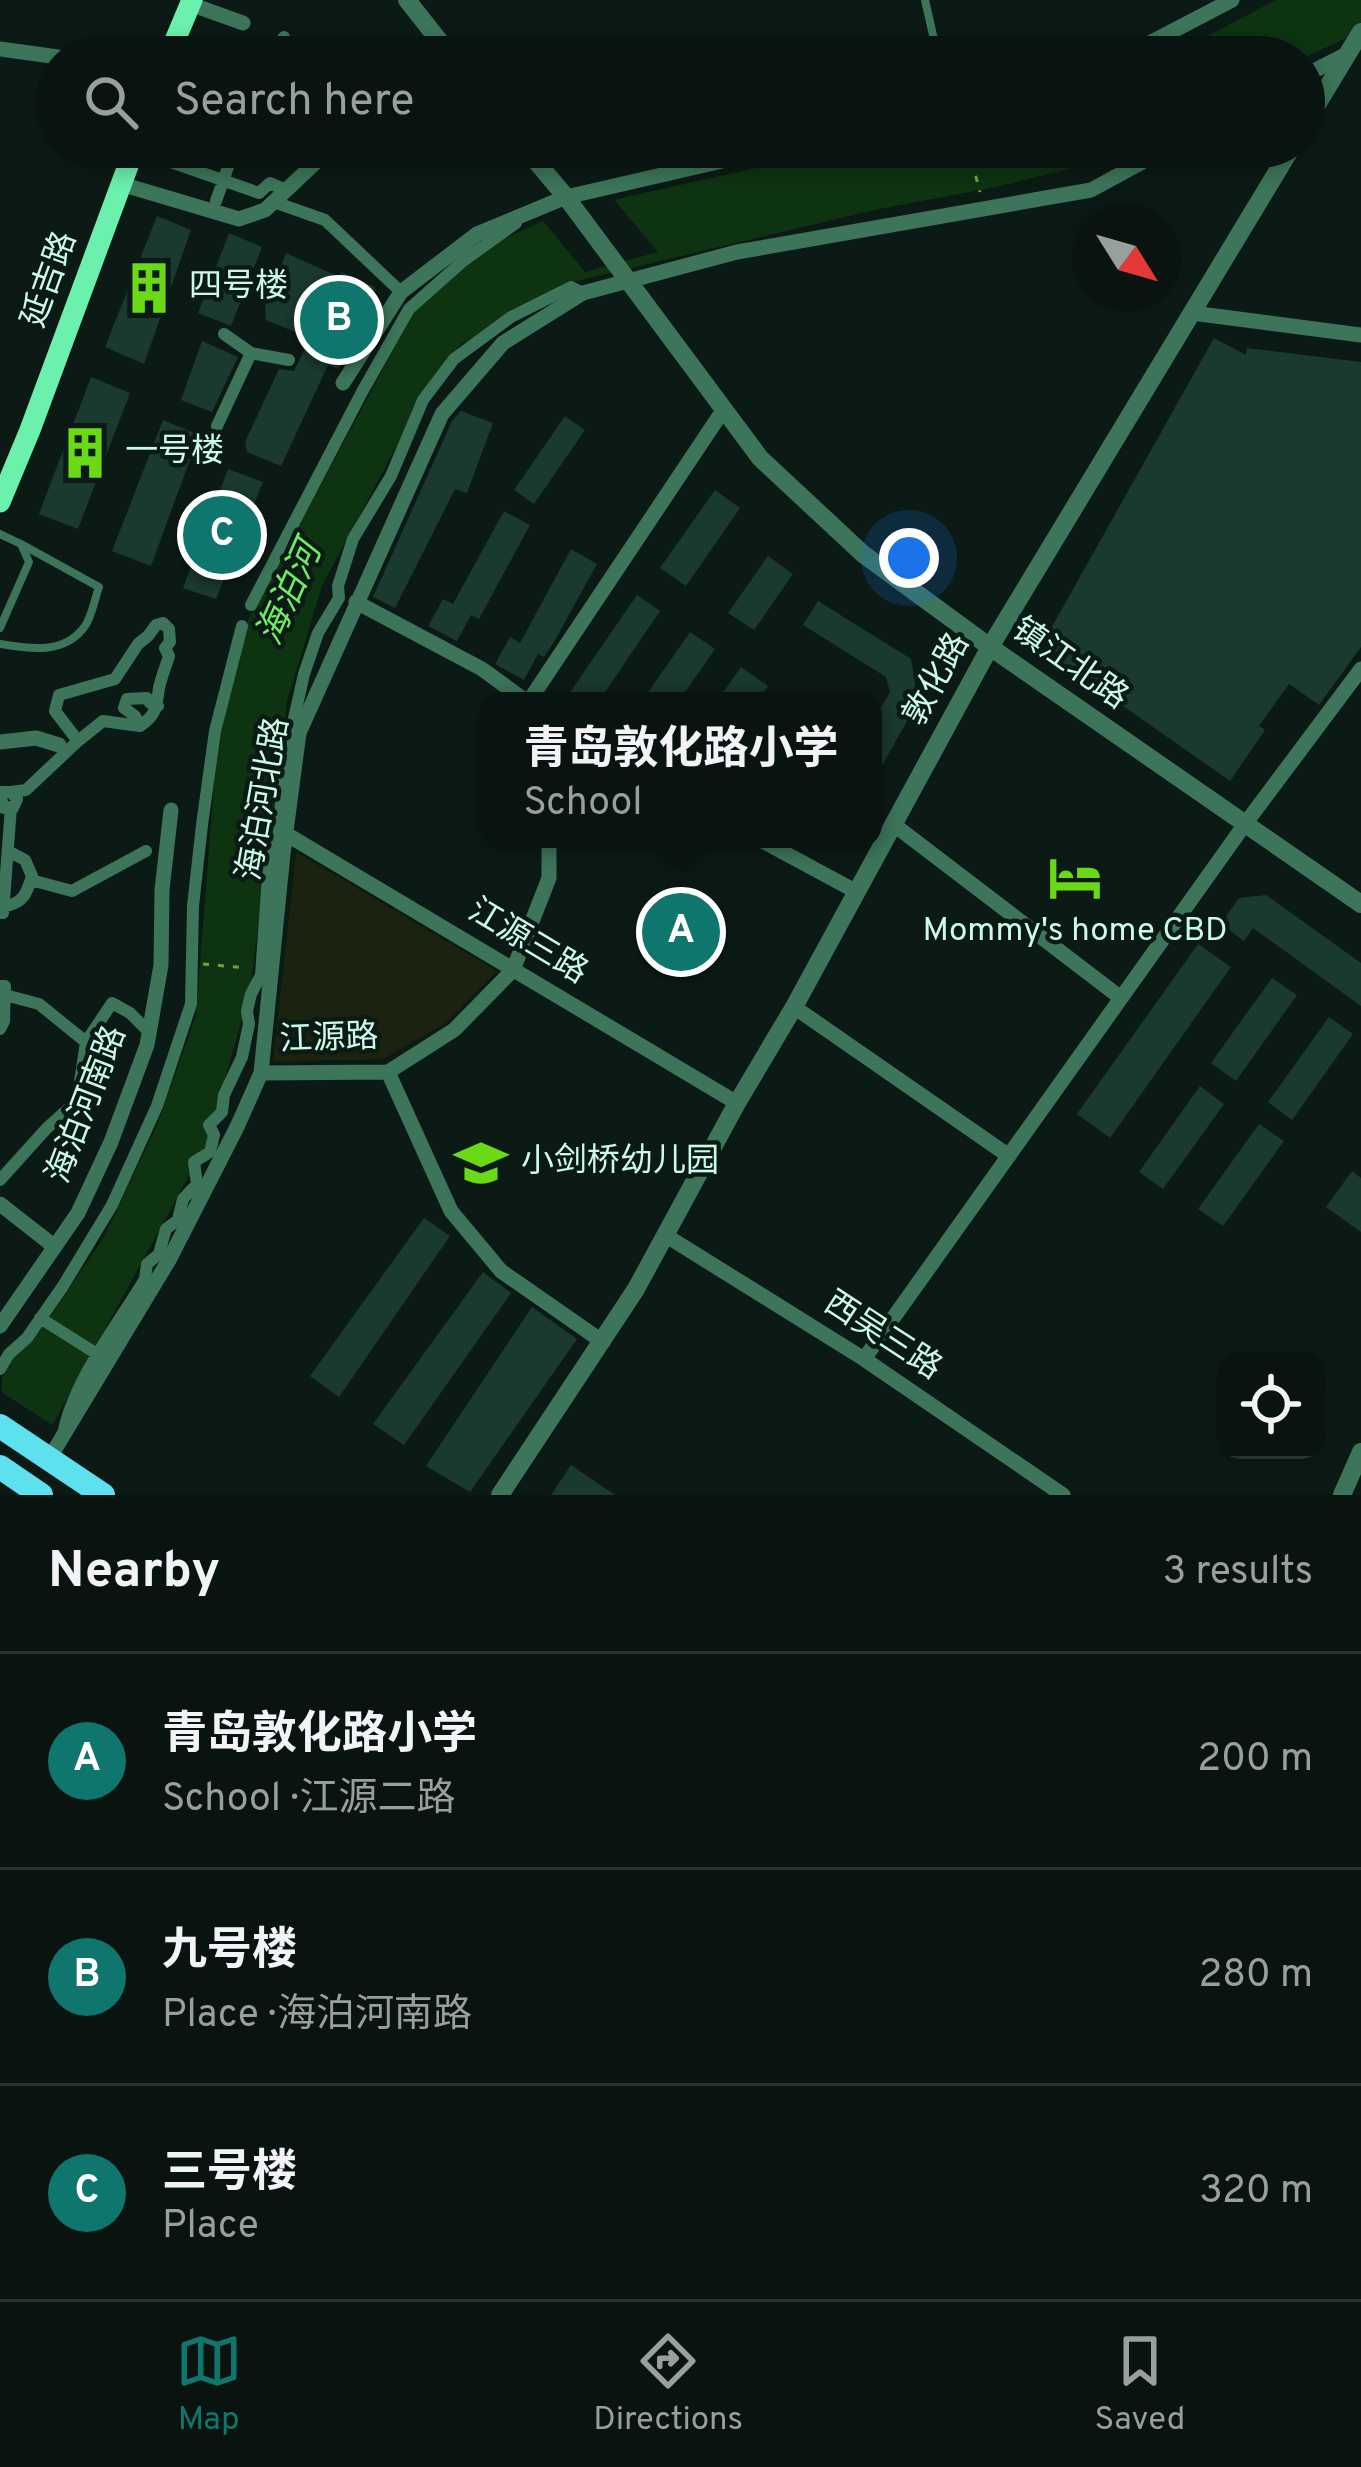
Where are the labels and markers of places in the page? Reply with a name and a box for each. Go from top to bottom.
building icon: 四号楼 [120,259,178,317]
place label: 四号楼 [189,267,288,309]
pin: B [300,275,378,365]
building icon: 一号楼 [56,424,114,482]
place label: 一号楼 [125,432,224,474]
pin: C [183,490,261,580]
hotel icon: Mommy's home CBD [1046,849,1104,907]
pin: A [642,887,720,977]
place label: Mommy's home CBD [922,911,1228,953]
school or university icon: 小剑桥幼儿园 [452,1134,510,1192]
place label: 小剑桥幼儿园 [521,1142,719,1184]

